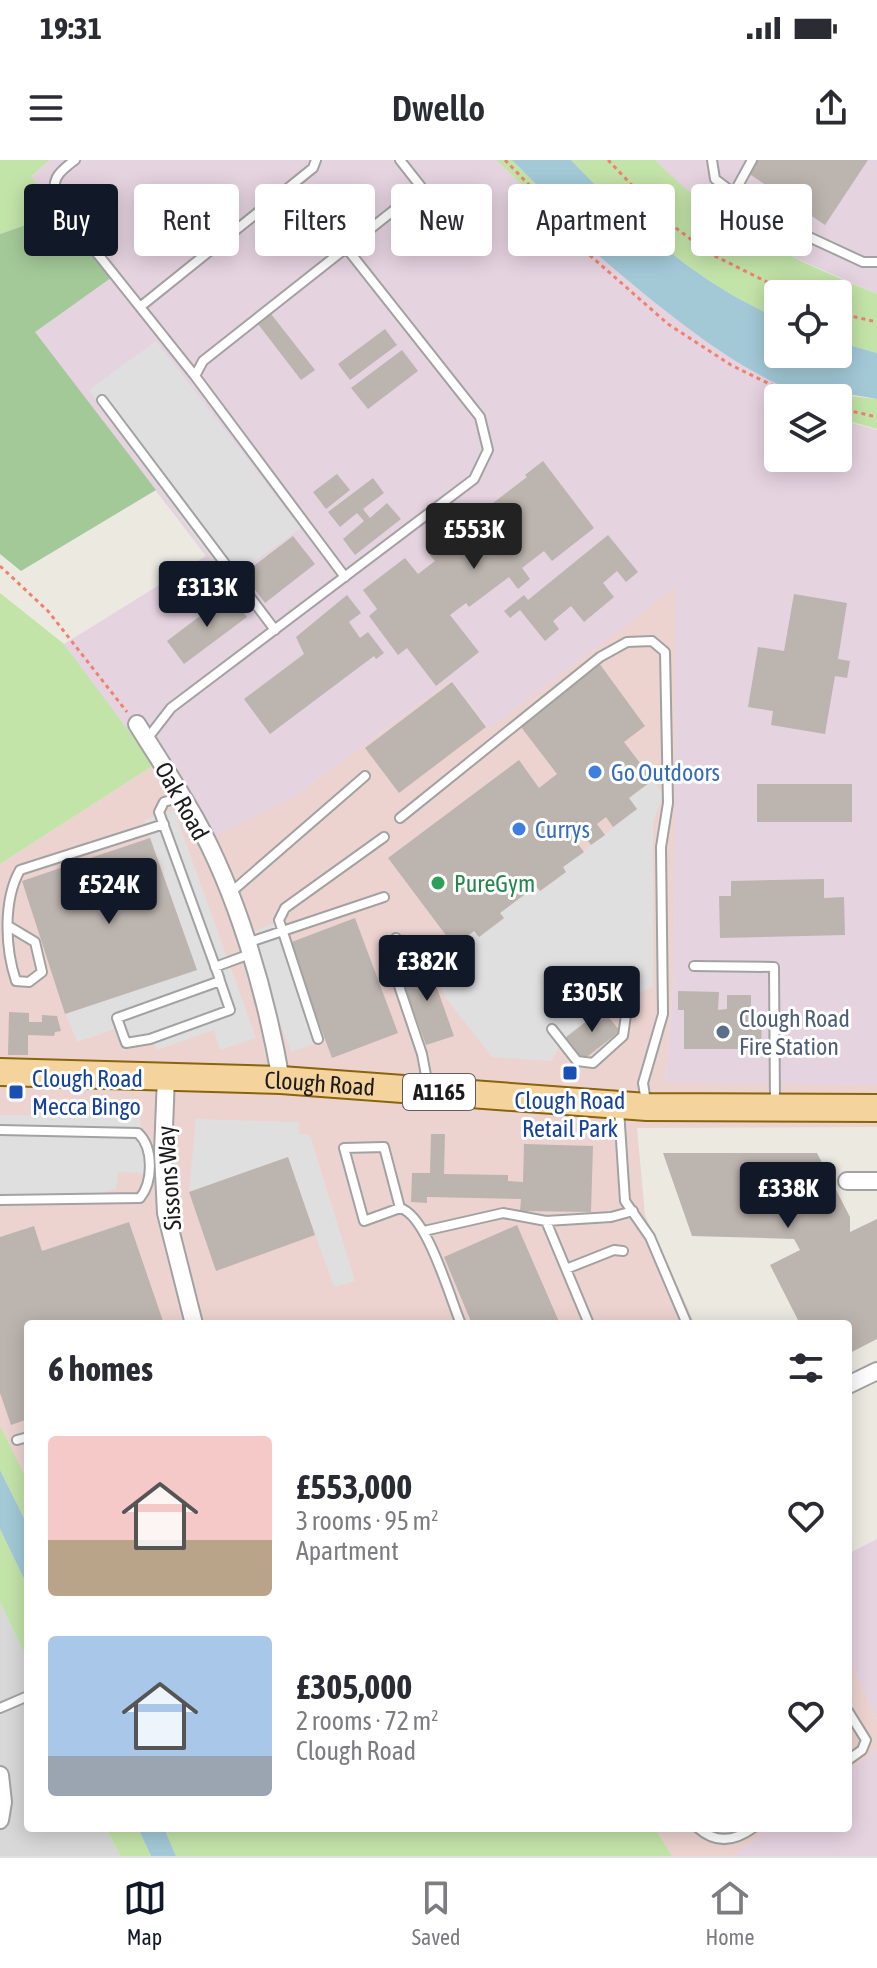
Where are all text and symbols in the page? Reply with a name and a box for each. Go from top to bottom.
text: 19:31 [40,11,102,45]
icon: menu [24,86,68,130]
icon: share [809,86,853,130]
text: Dwello [392,87,485,129]
chip: Buy [24,184,118,256]
chip: Rent [134,184,239,256]
chip: Filters [255,184,375,256]
chip: New [391,184,492,256]
chip: Apartment [508,184,675,256]
chip: House [691,184,812,256]
map controls [764,280,852,472]
button: locate [764,280,852,368]
button: layers [764,384,852,472]
pin: £553K [418,503,530,571]
text: £553K [444,514,504,544]
pin: £313K [151,561,263,629]
text: £313K [177,572,237,602]
street label: Oak Road [150,757,214,845]
place label: Go Outdoors [611,759,720,786]
marker: Go Outdoors [586,763,604,781]
place label: Currys [535,816,590,843]
marker: Currys [510,820,528,838]
pin: £524K [53,858,165,926]
text: £524K [79,869,139,899]
place label: PureGym [454,870,535,897]
marker: PureGym [429,874,447,892]
pin: £382K [371,935,483,1003]
text: £382K [397,946,457,976]
pin: £305K [536,966,648,1034]
text: £305K [562,977,622,1007]
place label: Clough Road Fire Station [739,1005,850,1060]
marker: Clough Road Fire Station [714,1023,732,1041]
marker: Clough Road Retail Park [561,1064,579,1082]
place label: Clough Road Mecca Bingo [32,1065,143,1120]
street label: Clough Road [264,1066,376,1100]
road number: A1165 [403,1074,475,1110]
marker: Clough Road Mecca Bingo [7,1083,25,1101]
place label: Clough Road Retail Park [515,1087,625,1142]
street label: Sissons Way [152,1125,186,1231]
pin: £338K [732,1162,844,1230]
text: £338K [758,1173,818,1203]
icon: filters [784,1346,828,1390]
text: 6 homes [48,1349,153,1388]
text: £553,000 [296,1467,412,1506]
icon: home [112,1468,208,1564]
icon: heart [784,1494,828,1538]
text: 3 rooms · 95 m² [296,1506,438,1536]
text: Apartment [296,1536,399,1566]
text: £305,000 [296,1667,412,1706]
icon: home [112,1668,208,1764]
icon: heart [784,1694,828,1738]
text: 2 rooms · 72 m² [296,1706,438,1736]
text: Clough Road [296,1736,416,1766]
tab: Map [123,1876,167,1950]
tab: Saved [412,1876,460,1950]
tab: Home [705,1876,754,1950]

